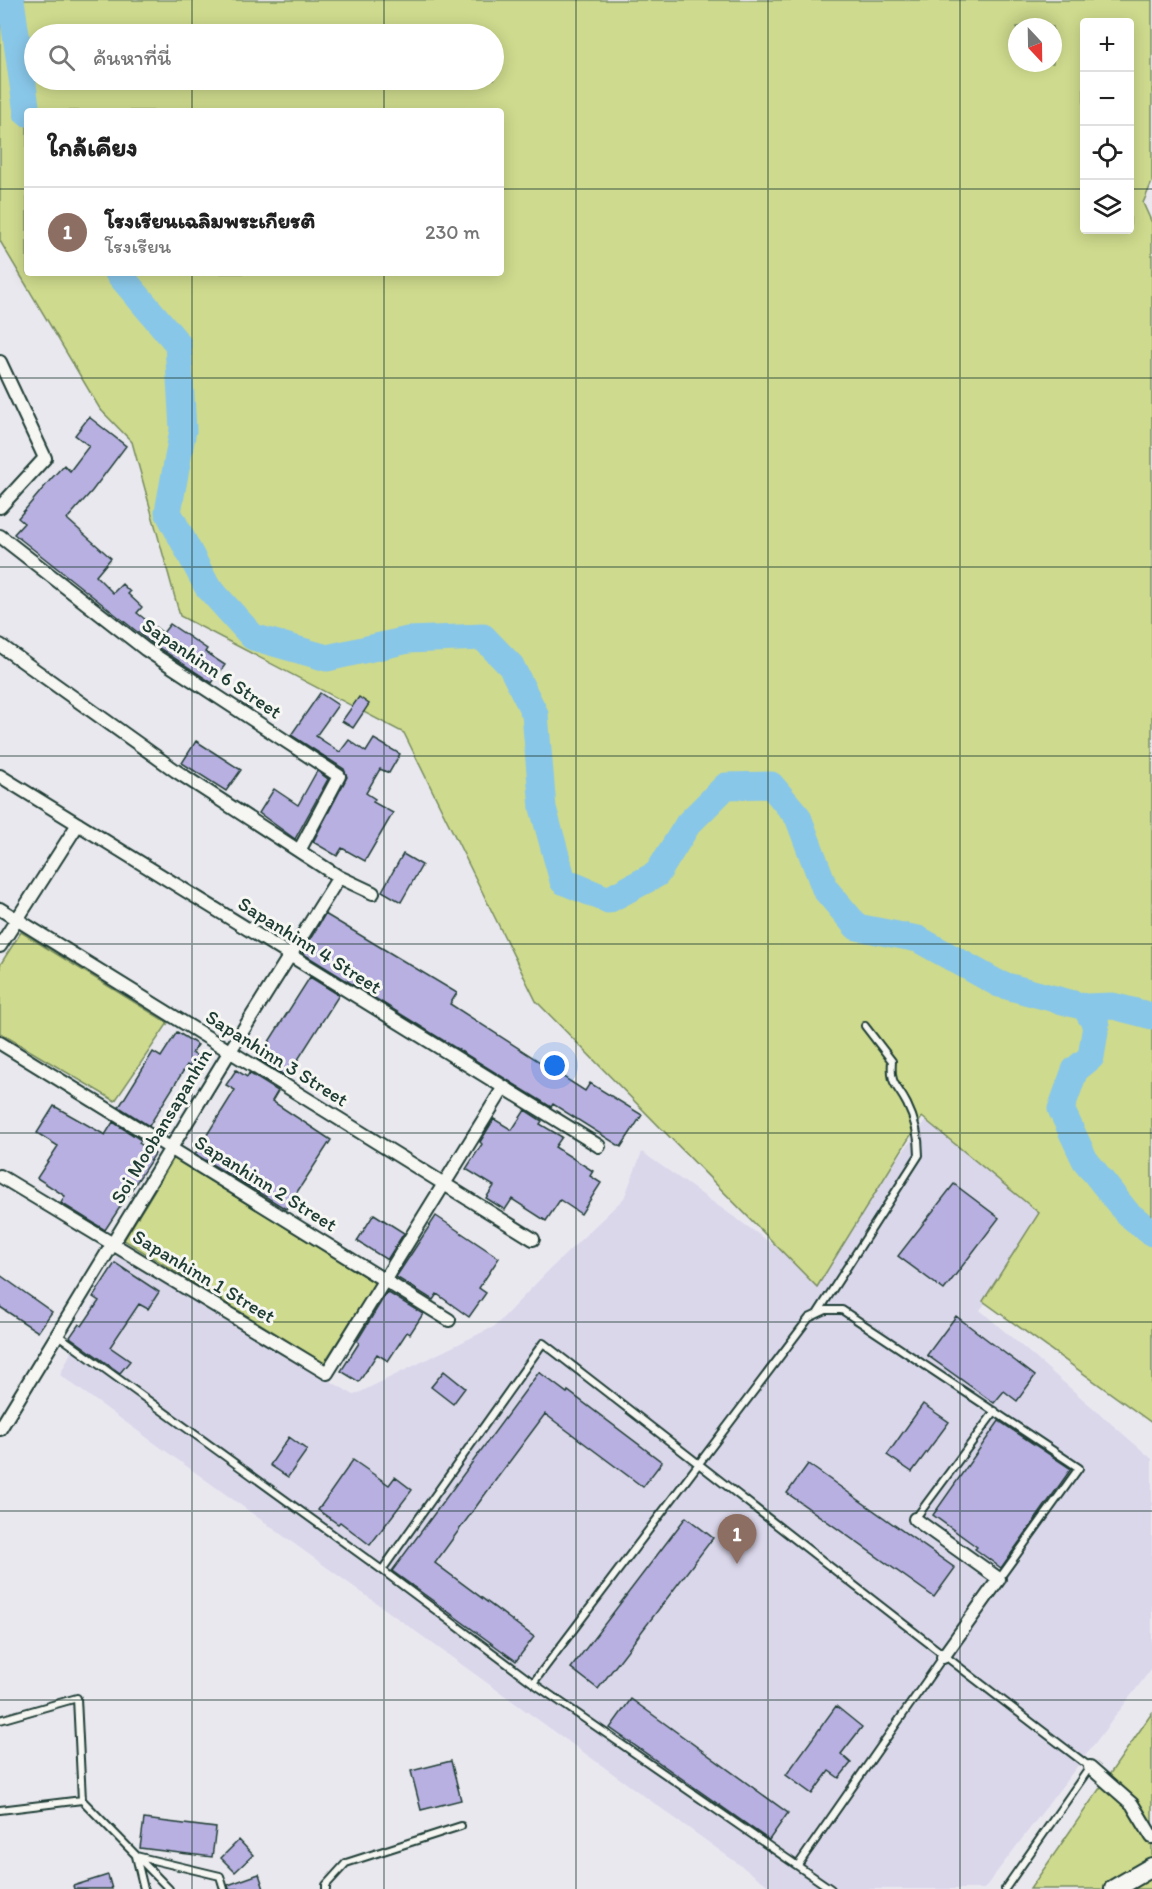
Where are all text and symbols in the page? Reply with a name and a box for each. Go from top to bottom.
north arrow [1008,18,1062,72]
map controls [1080,18,1134,234]
button: + [1080,18,1134,72]
search box [24,24,504,90]
icon: search [45,41,78,74]
text: ค้นหาที่นี่ [93,44,171,71]
button: − [1080,72,1134,126]
button: locate [1080,126,1134,180]
text: ใกล้เคียง [48,131,138,163]
button: layers [1080,180,1134,234]
text: โรงเรียนเฉลิมพระเกียรติ [105,207,315,234]
text: 1 [63,220,72,244]
text: 230 m [425,220,480,244]
text: โรงเรียน [105,234,171,258]
street label: Sapanhinn 6 Street [138,612,287,724]
street label: Sapanhinn 4 Street [234,891,387,999]
street label: Sapanhinn 3 Street [201,1004,353,1112]
street label: Soi Moobansapanhin [105,1044,217,1208]
your location [540,1051,569,1080]
street label: Sapanhinn 2 Street [190,1130,342,1237]
street label: Sapanhinn 1 Street [128,1224,280,1328]
pin: 1 [718,1514,756,1564]

